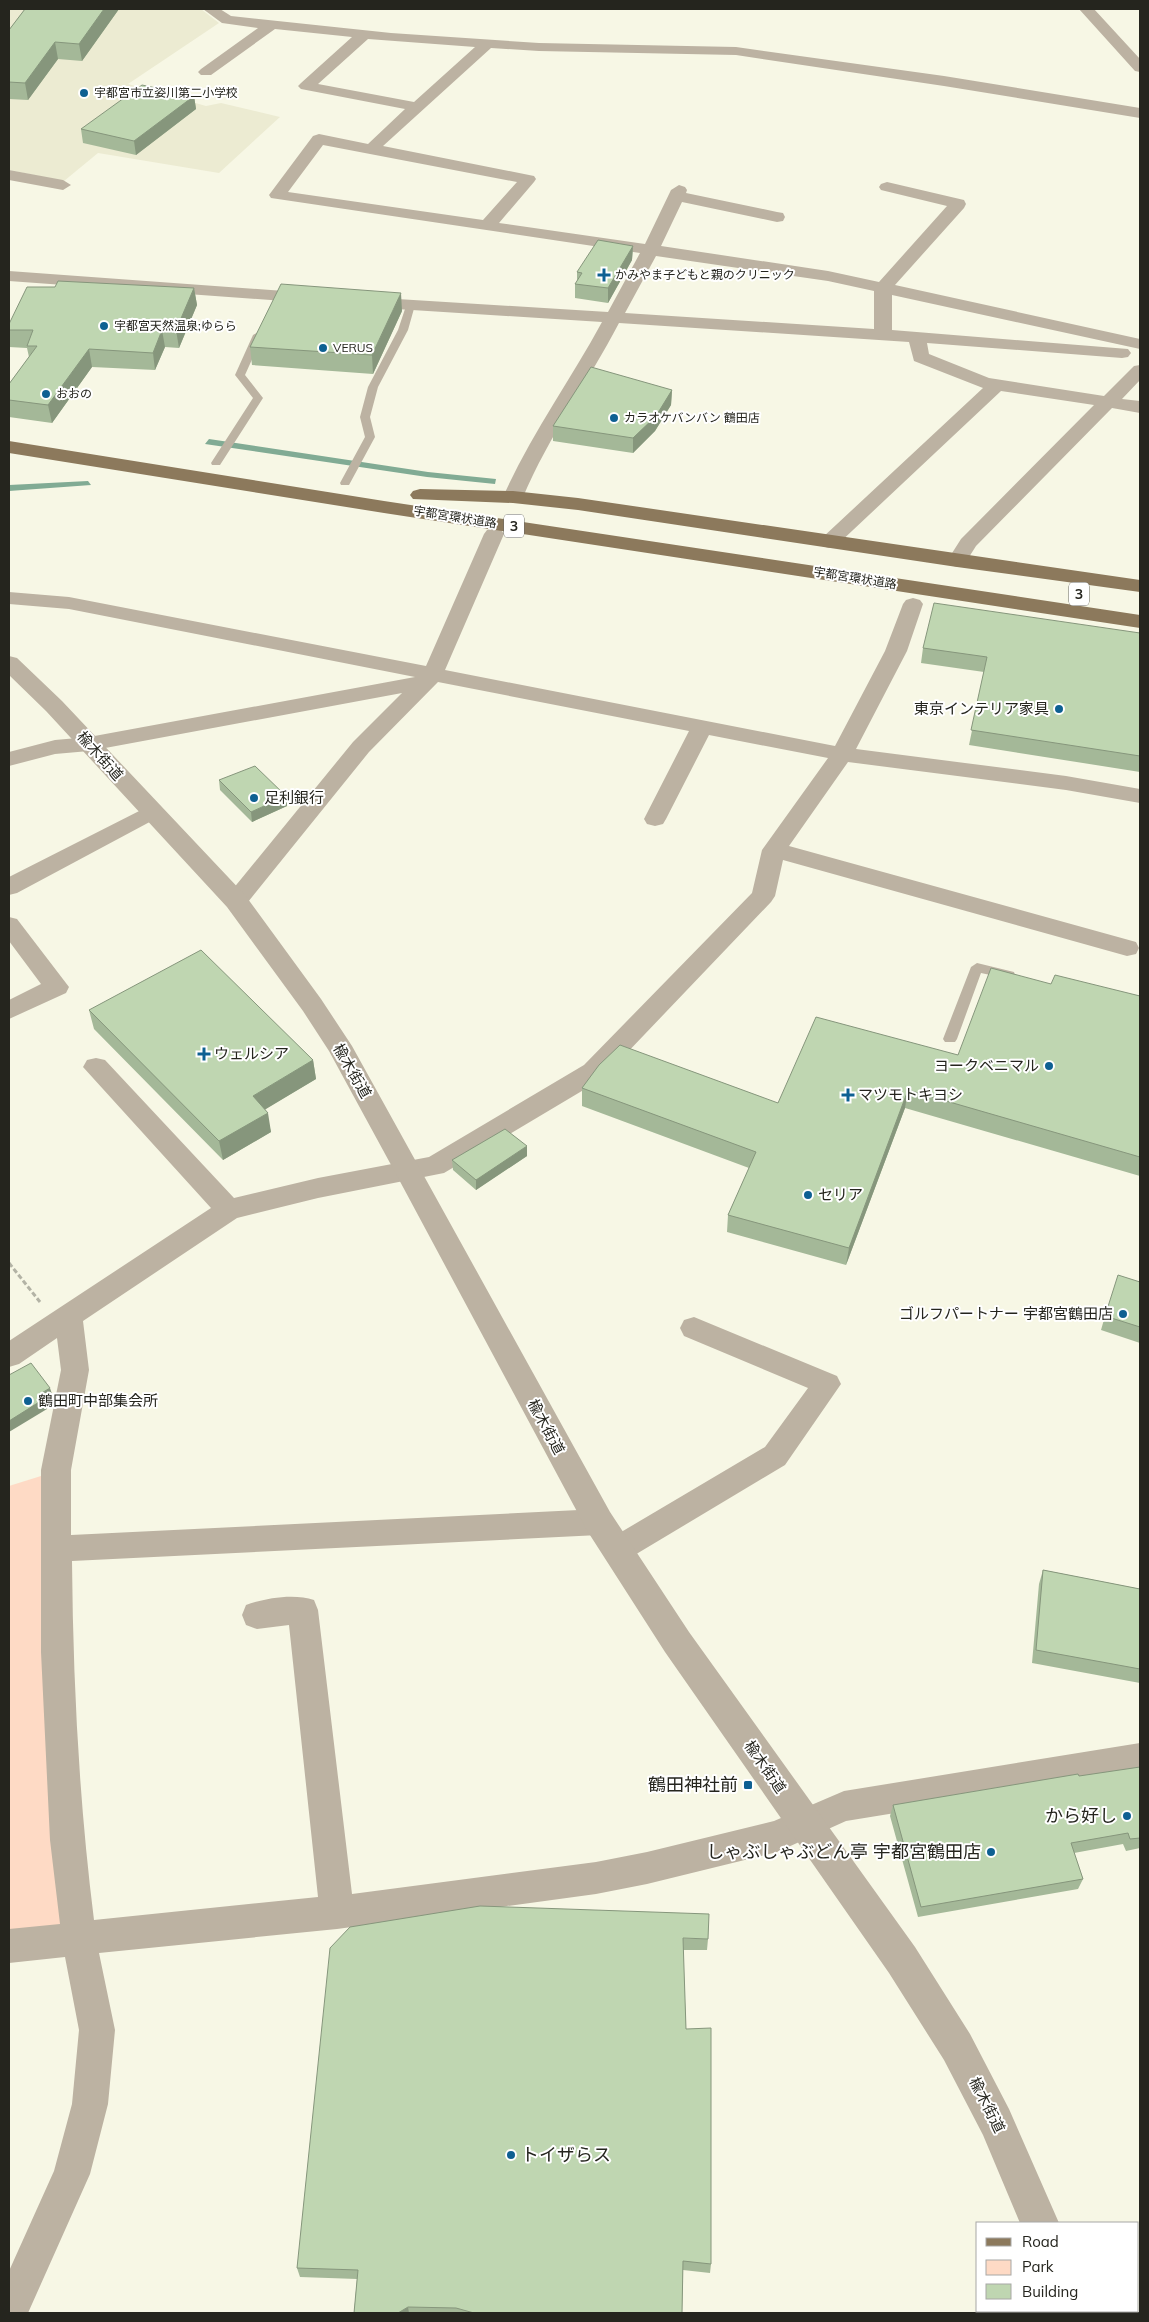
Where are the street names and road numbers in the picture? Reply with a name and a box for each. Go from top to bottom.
street label: 宇都宮環状道路 [412,503,498,530]
road number: 3 [504,514,524,538]
street label: 宇都宮環状道路 [812,564,898,591]
road number: 3 [1069,582,1089,606]
street label: 楡木街道 [73,727,128,784]
street label: 楡木街道 [329,1040,376,1101]
street label: 楡木街道 [524,1396,569,1458]
street label: 楡木街道 [740,1737,790,1797]
street label: 楡木街道 [965,2074,1010,2136]

